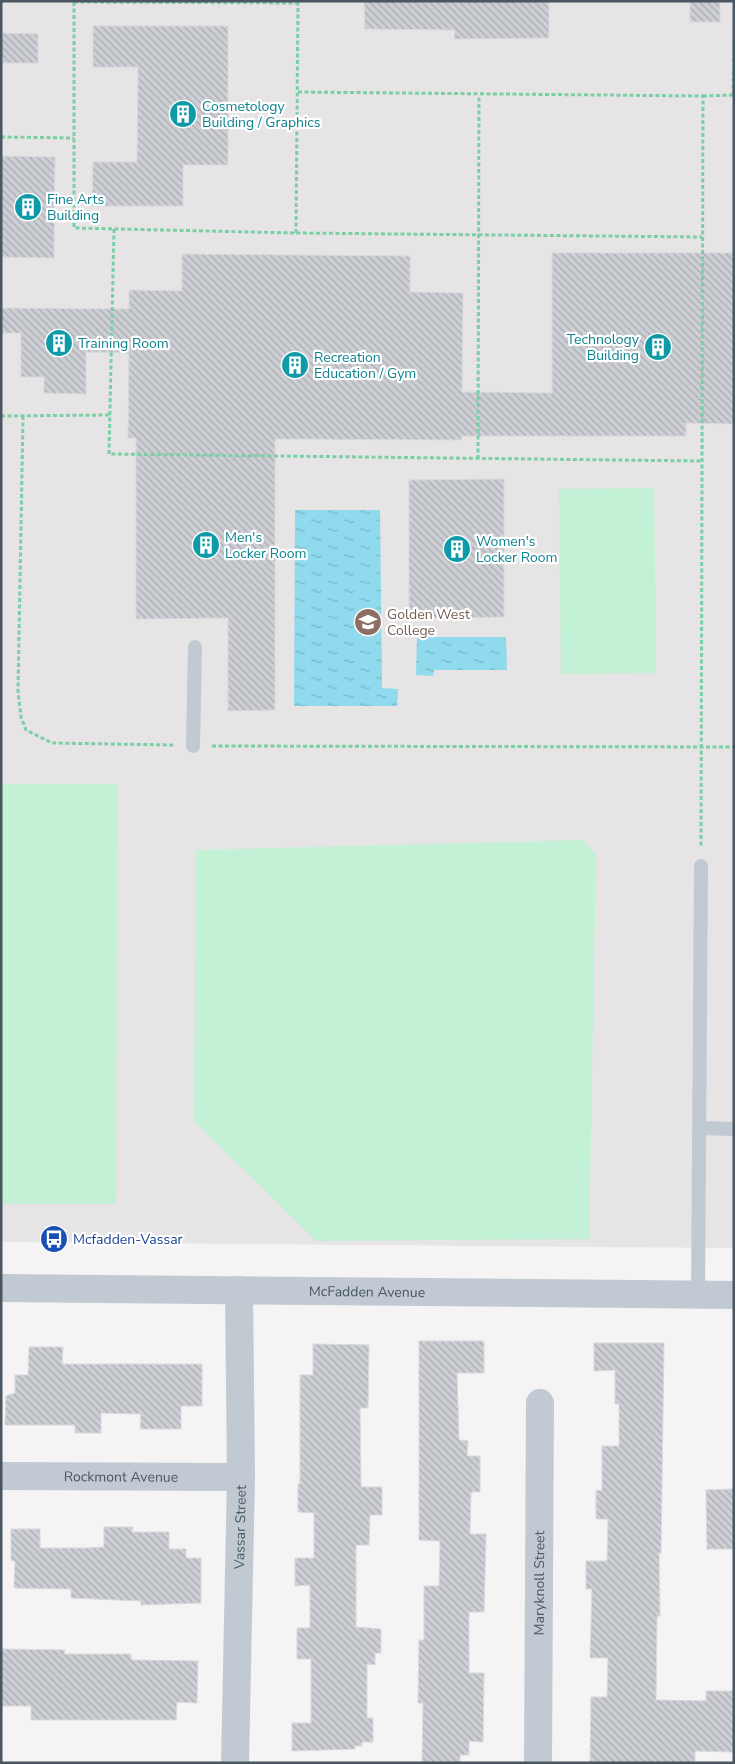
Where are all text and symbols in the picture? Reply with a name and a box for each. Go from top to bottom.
place label: Cosmetology Building / Graphics [202,97,321,132]
building icon: Cosmetology Building / Graphics [168,99,198,129]
place label: Fine Arts Building [47,190,104,225]
building icon: Fine Arts Building [13,192,43,222]
building icon: Training Room [44,328,74,358]
place label: Technology Building [567,330,640,365]
building icon: Technology Building [643,332,673,362]
place label: Training Room [78,334,169,353]
place label: Recreation Education / Gym [314,348,416,383]
building icon: Recreation Education / Gym [280,350,310,380]
place label: Men's Locker Room [225,528,306,563]
building icon: Men's Locker Room [191,530,221,560]
place label: Women's Locker Room [476,532,557,567]
building icon: Women's Locker Room [442,534,472,564]
place label: Golden West College [387,605,470,640]
school or university icon: Golden West College [353,607,383,637]
bus stop icon: Mcfadden-Vassar [39,1224,69,1254]
place label: Mcfadden-Vassar [73,1230,183,1249]
street label: McFadden Avenue [309,1282,425,1302]
street label: Rockmont Avenue [64,1467,178,1487]
street label: Vassar Street [230,1485,251,1570]
street label: Maryknoll Street [530,1530,549,1636]

